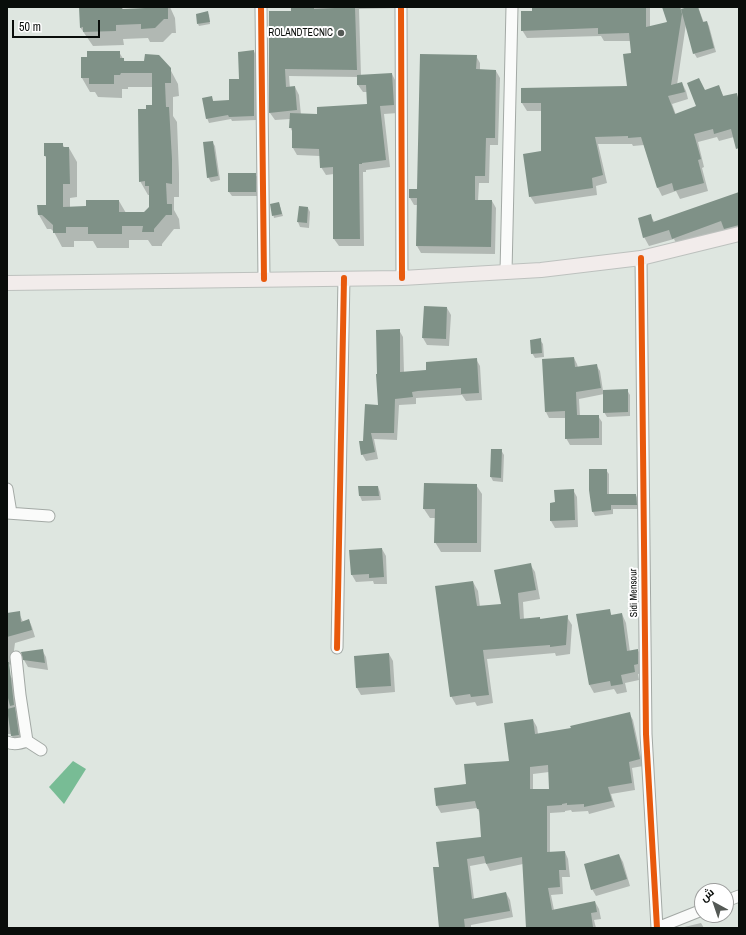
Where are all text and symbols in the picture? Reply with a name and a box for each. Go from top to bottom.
scale bar [14,12,102,38]
text: 50 m [19,19,41,35]
place label: ROLANDTECNIC [268,27,333,39]
marker: ROLANDTECNIC [336,28,346,38]
street label: Sidi Mensour [628,569,640,617]
north arrow [694,883,734,923]
text: ش [697,885,717,904]

